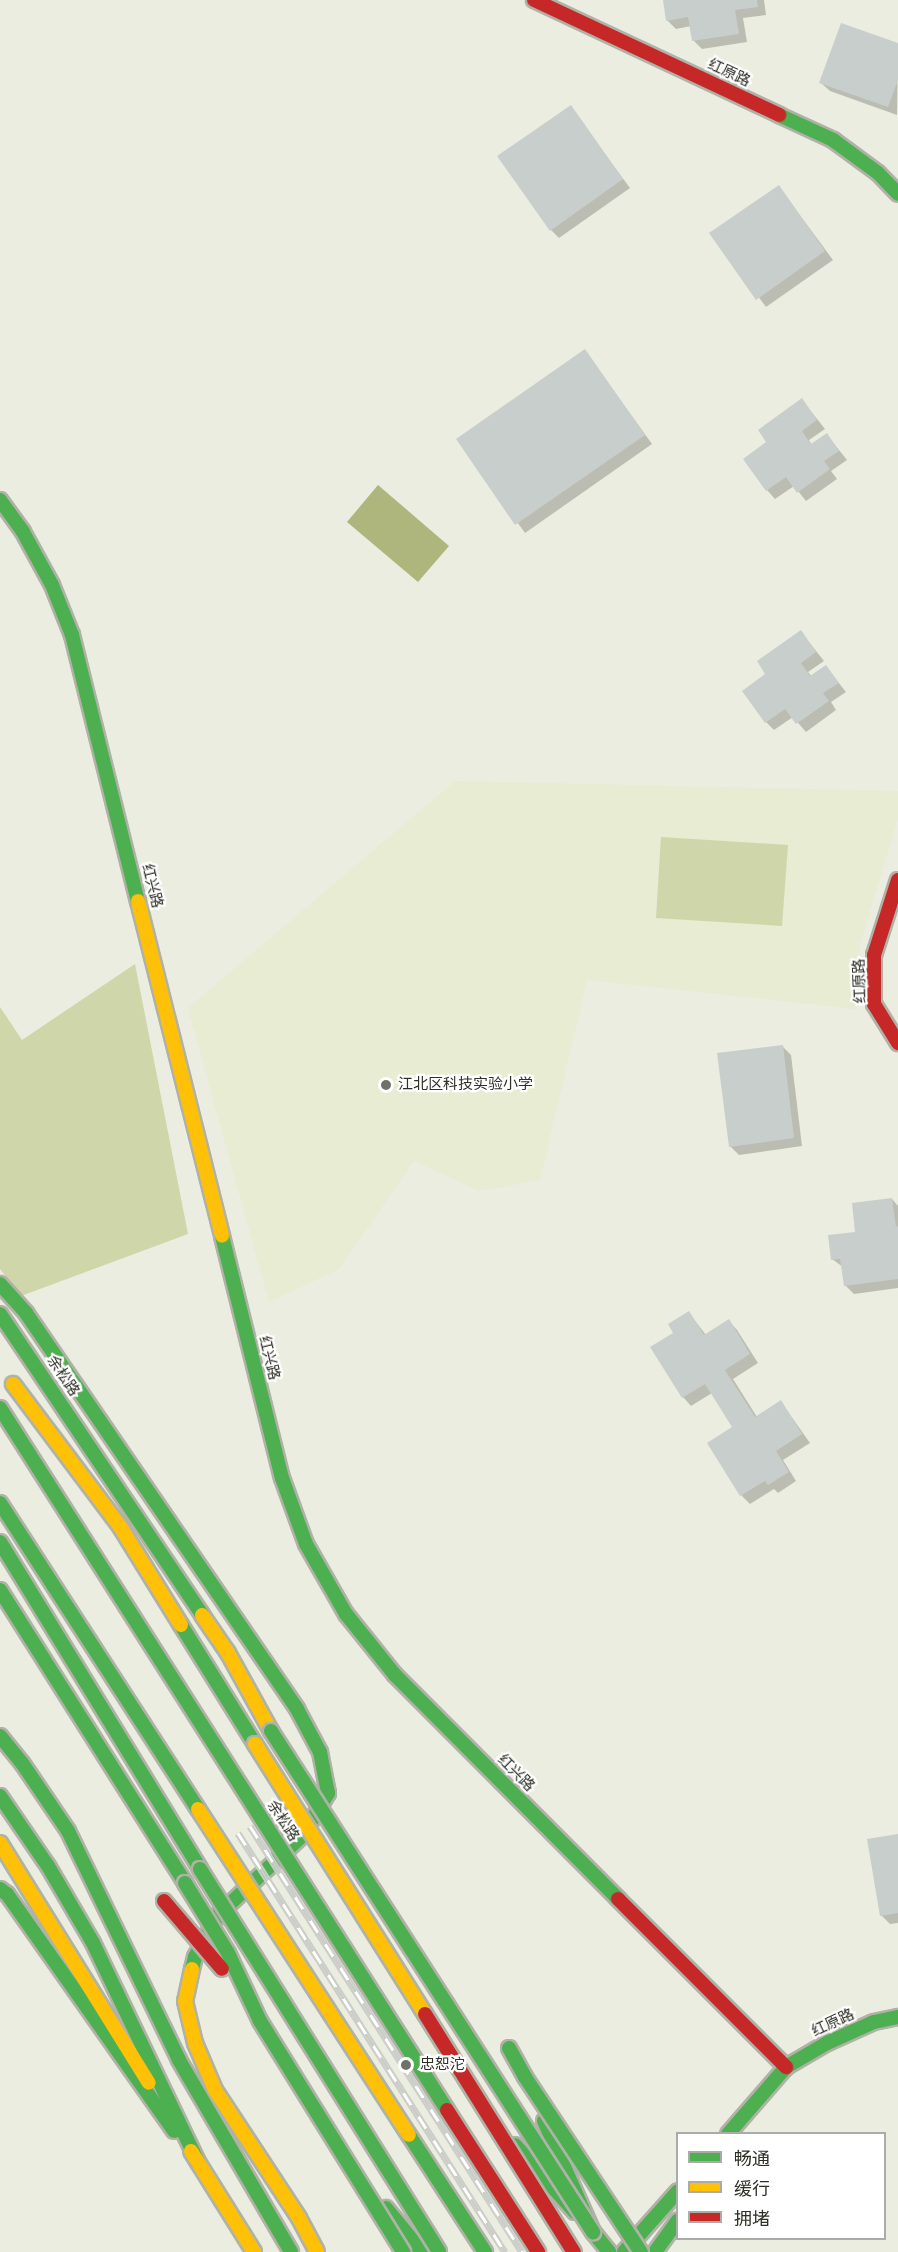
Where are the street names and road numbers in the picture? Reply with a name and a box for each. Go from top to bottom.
street label: 红原路 [705,55,753,91]
street label: 红兴路 [138,862,166,910]
street label: 红原路 [850,958,870,1004]
street label: 红兴路 [255,1334,283,1382]
street label: 余松路 [43,1352,83,1400]
street label: 红兴路 [494,1751,538,1795]
street label: 余松路 [263,1797,303,1845]
street label: 红原路 [809,2005,857,2041]

